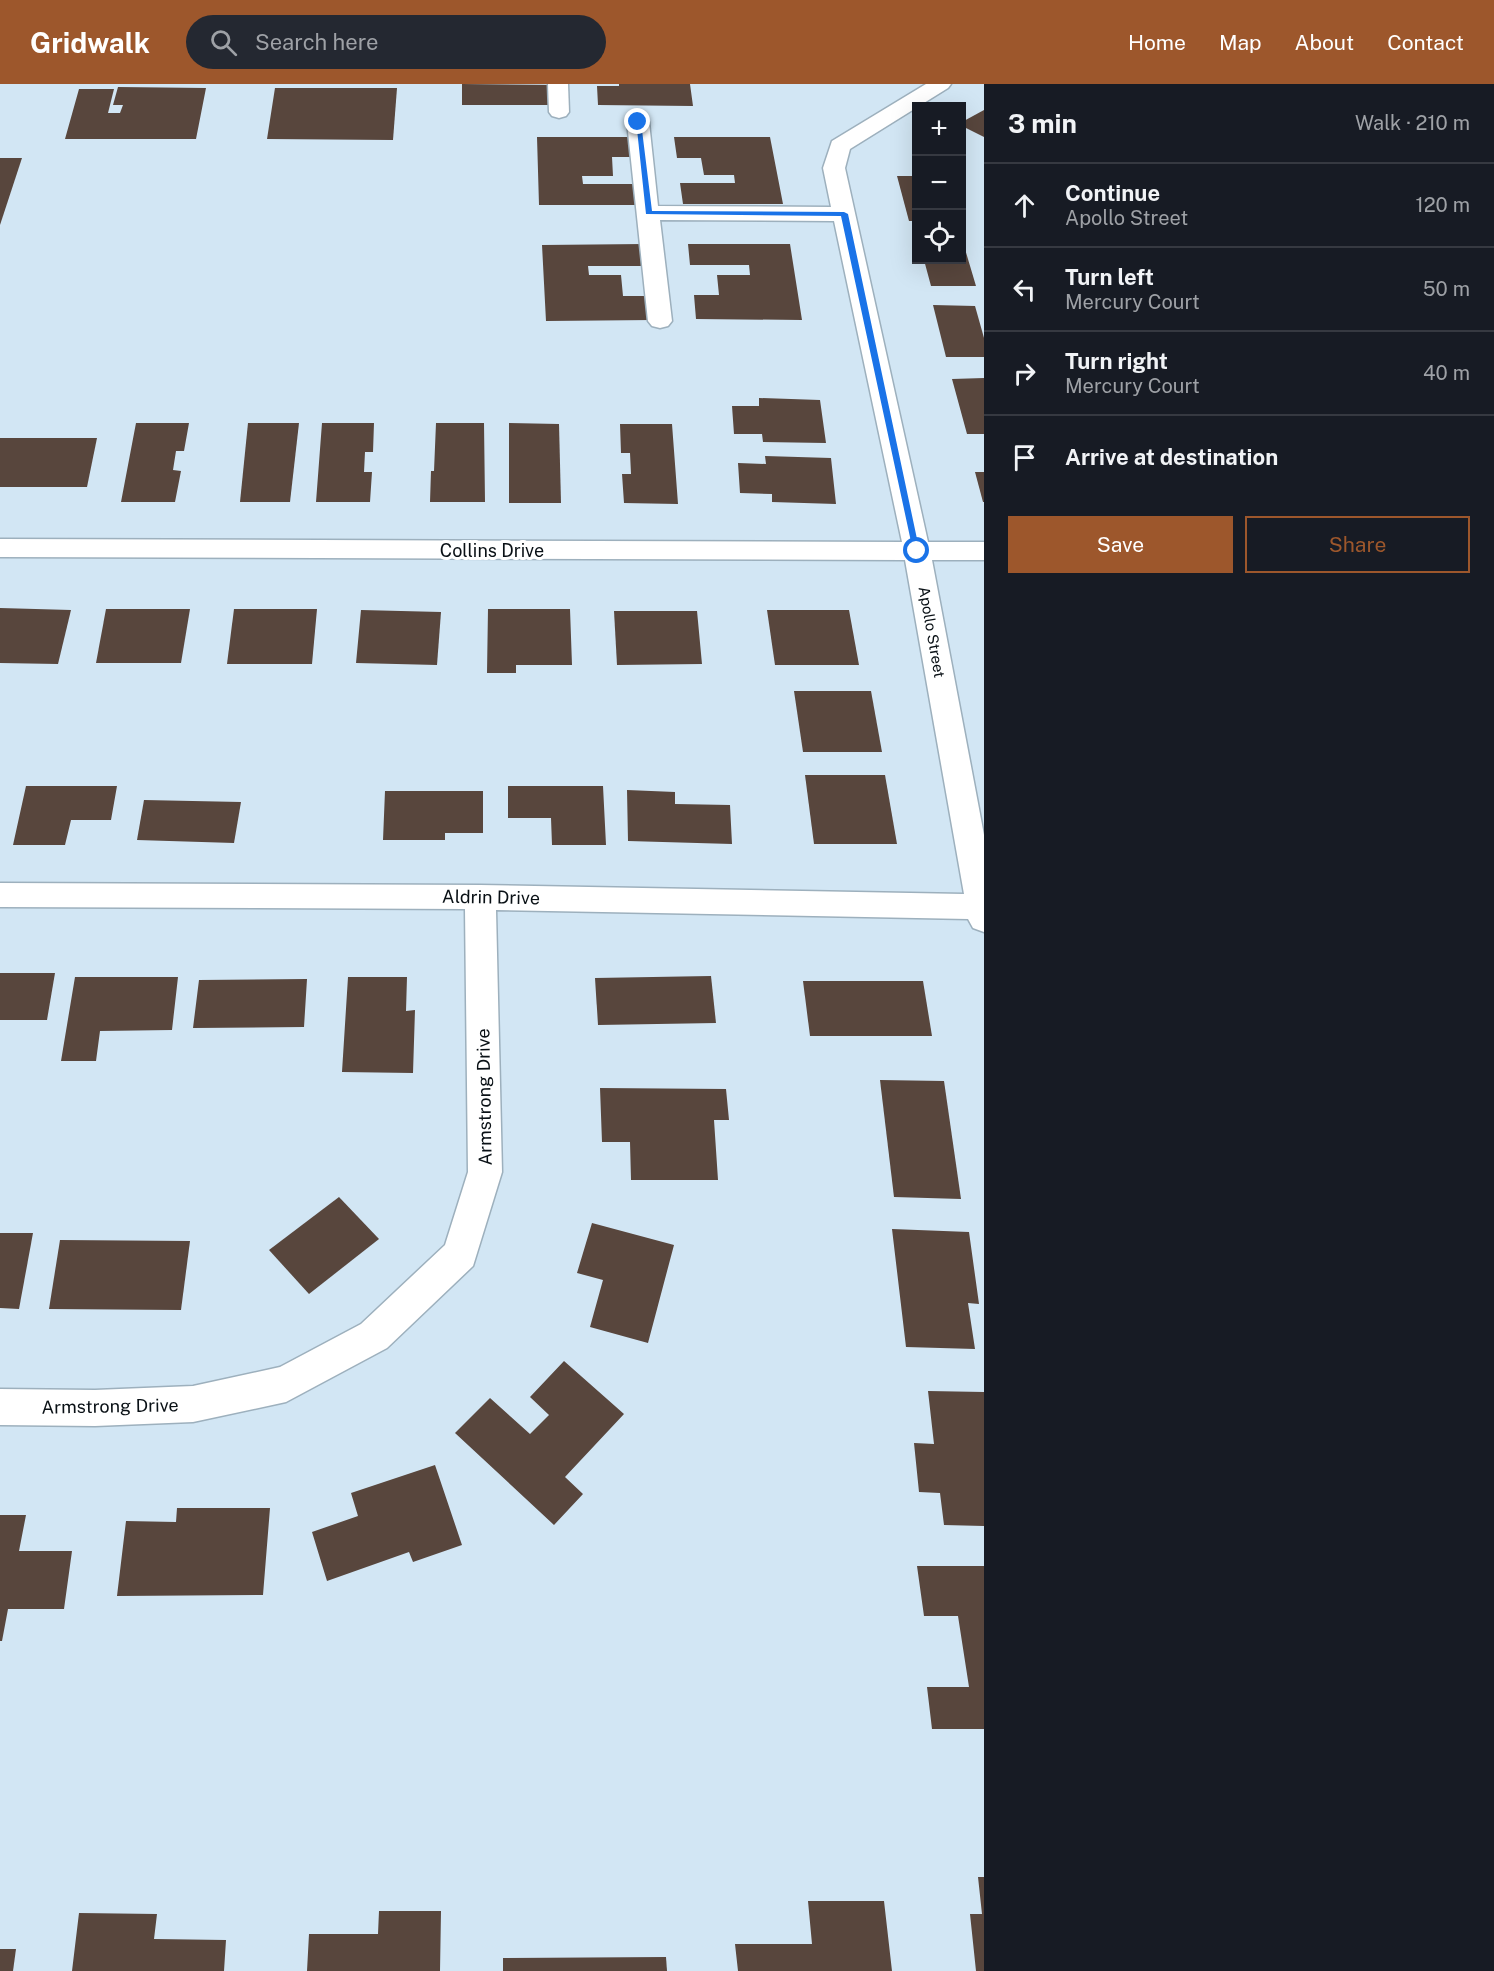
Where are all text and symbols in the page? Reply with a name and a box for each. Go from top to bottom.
search box [186,15,606,69]
text: Gridwalk [30,26,150,59]
icon: search [207,26,240,59]
text: Search here [255,29,379,55]
text: Home [1128,30,1186,55]
text: Map [1219,30,1262,55]
text: About [1295,30,1354,55]
text: Contact [1387,30,1464,55]
map controls [912,102,966,264]
button: + [912,102,966,156]
route end [624,108,650,134]
text: 3 min [1008,108,1077,139]
text: Walk · 210 m [1355,111,1470,135]
button: − [912,156,966,210]
text: Continue [1065,180,1160,206]
icon: ahead [1008,189,1041,222]
text: 120 m [1416,193,1470,217]
text: Apollo Street [1065,206,1188,230]
button: locate [912,210,966,264]
text: Turn left [1065,264,1154,290]
icon: left [1008,273,1041,306]
text: 50 m [1423,277,1470,301]
text: Mercury Court [1065,290,1200,314]
text: Turn right [1065,348,1168,374]
icon: right [1008,357,1041,390]
text: 40 m [1423,361,1470,385]
text: Mercury Court [1065,374,1200,398]
icon: arrive [1008,441,1041,474]
text: Arrive at destination [1065,444,1278,470]
button: Save [1008,516,1233,573]
button: Share [1245,516,1470,573]
route start [903,537,929,563]
street label: Collins Drive [440,540,544,561]
street label: Apollo Street [916,585,948,679]
street label: Aldrin Drive [442,886,540,908]
street label: Armstrong Drive [472,1028,496,1166]
street label: Armstrong Drive [41,1394,179,1418]

